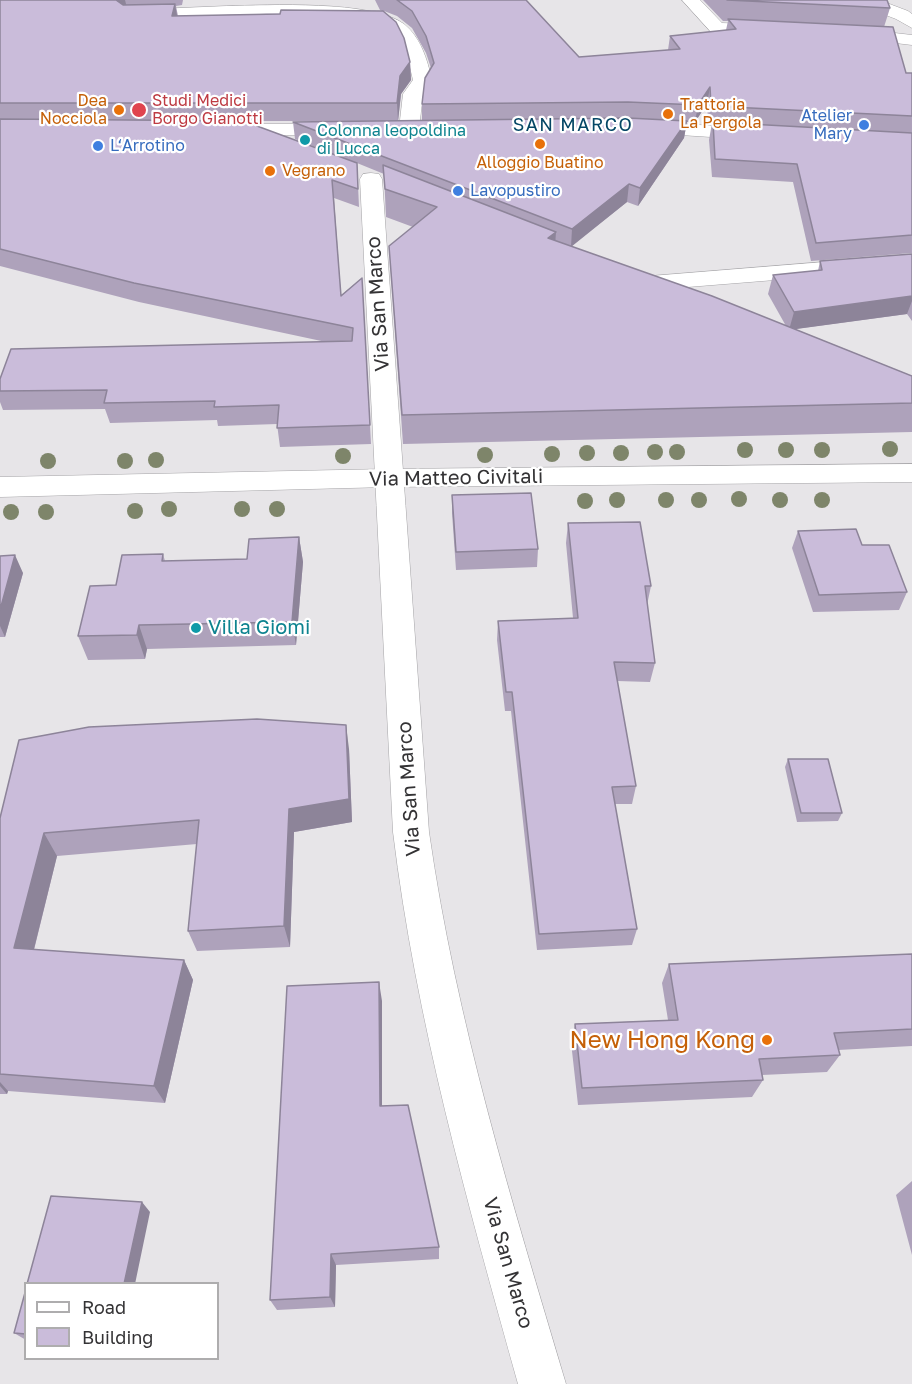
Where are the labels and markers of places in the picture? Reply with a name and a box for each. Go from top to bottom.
place label: Dea Nocciola [40,91,107,129]
place label: Studi Medici Borgo Gianotti [152,91,263,129]
place label: Trattoria La Pergola [680,95,762,133]
marker: Studi Medici Borgo Gianotti [130,101,148,119]
marker: Dea Nocciola [112,103,126,117]
place label: Atelier Mary [801,106,852,144]
marker: Trattoria La Pergola [661,107,675,121]
marker: Atelier Mary [857,118,871,132]
place label: Colonna leopoldina di Lucca [317,121,466,159]
marker: Colonna leopoldina di Lucca [298,133,312,147]
place label: L‘Arrotino [110,136,185,156]
marker: Alloggio Buatino [533,137,547,151]
marker: L‘Arrotino [91,139,105,153]
place label: Alloggio Buatino [476,153,604,173]
place label: Vegrano [282,161,345,181]
marker: Vegrano [263,164,277,178]
place label: Lavopustiro [470,181,561,201]
marker: Lavopustiro [451,184,465,198]
place label: Villa Giomi [208,616,310,640]
marker: Villa Giomi [189,621,203,635]
place label: New Hong Kong [569,1026,755,1054]
marker: New Hong Kong [760,1033,774,1047]

